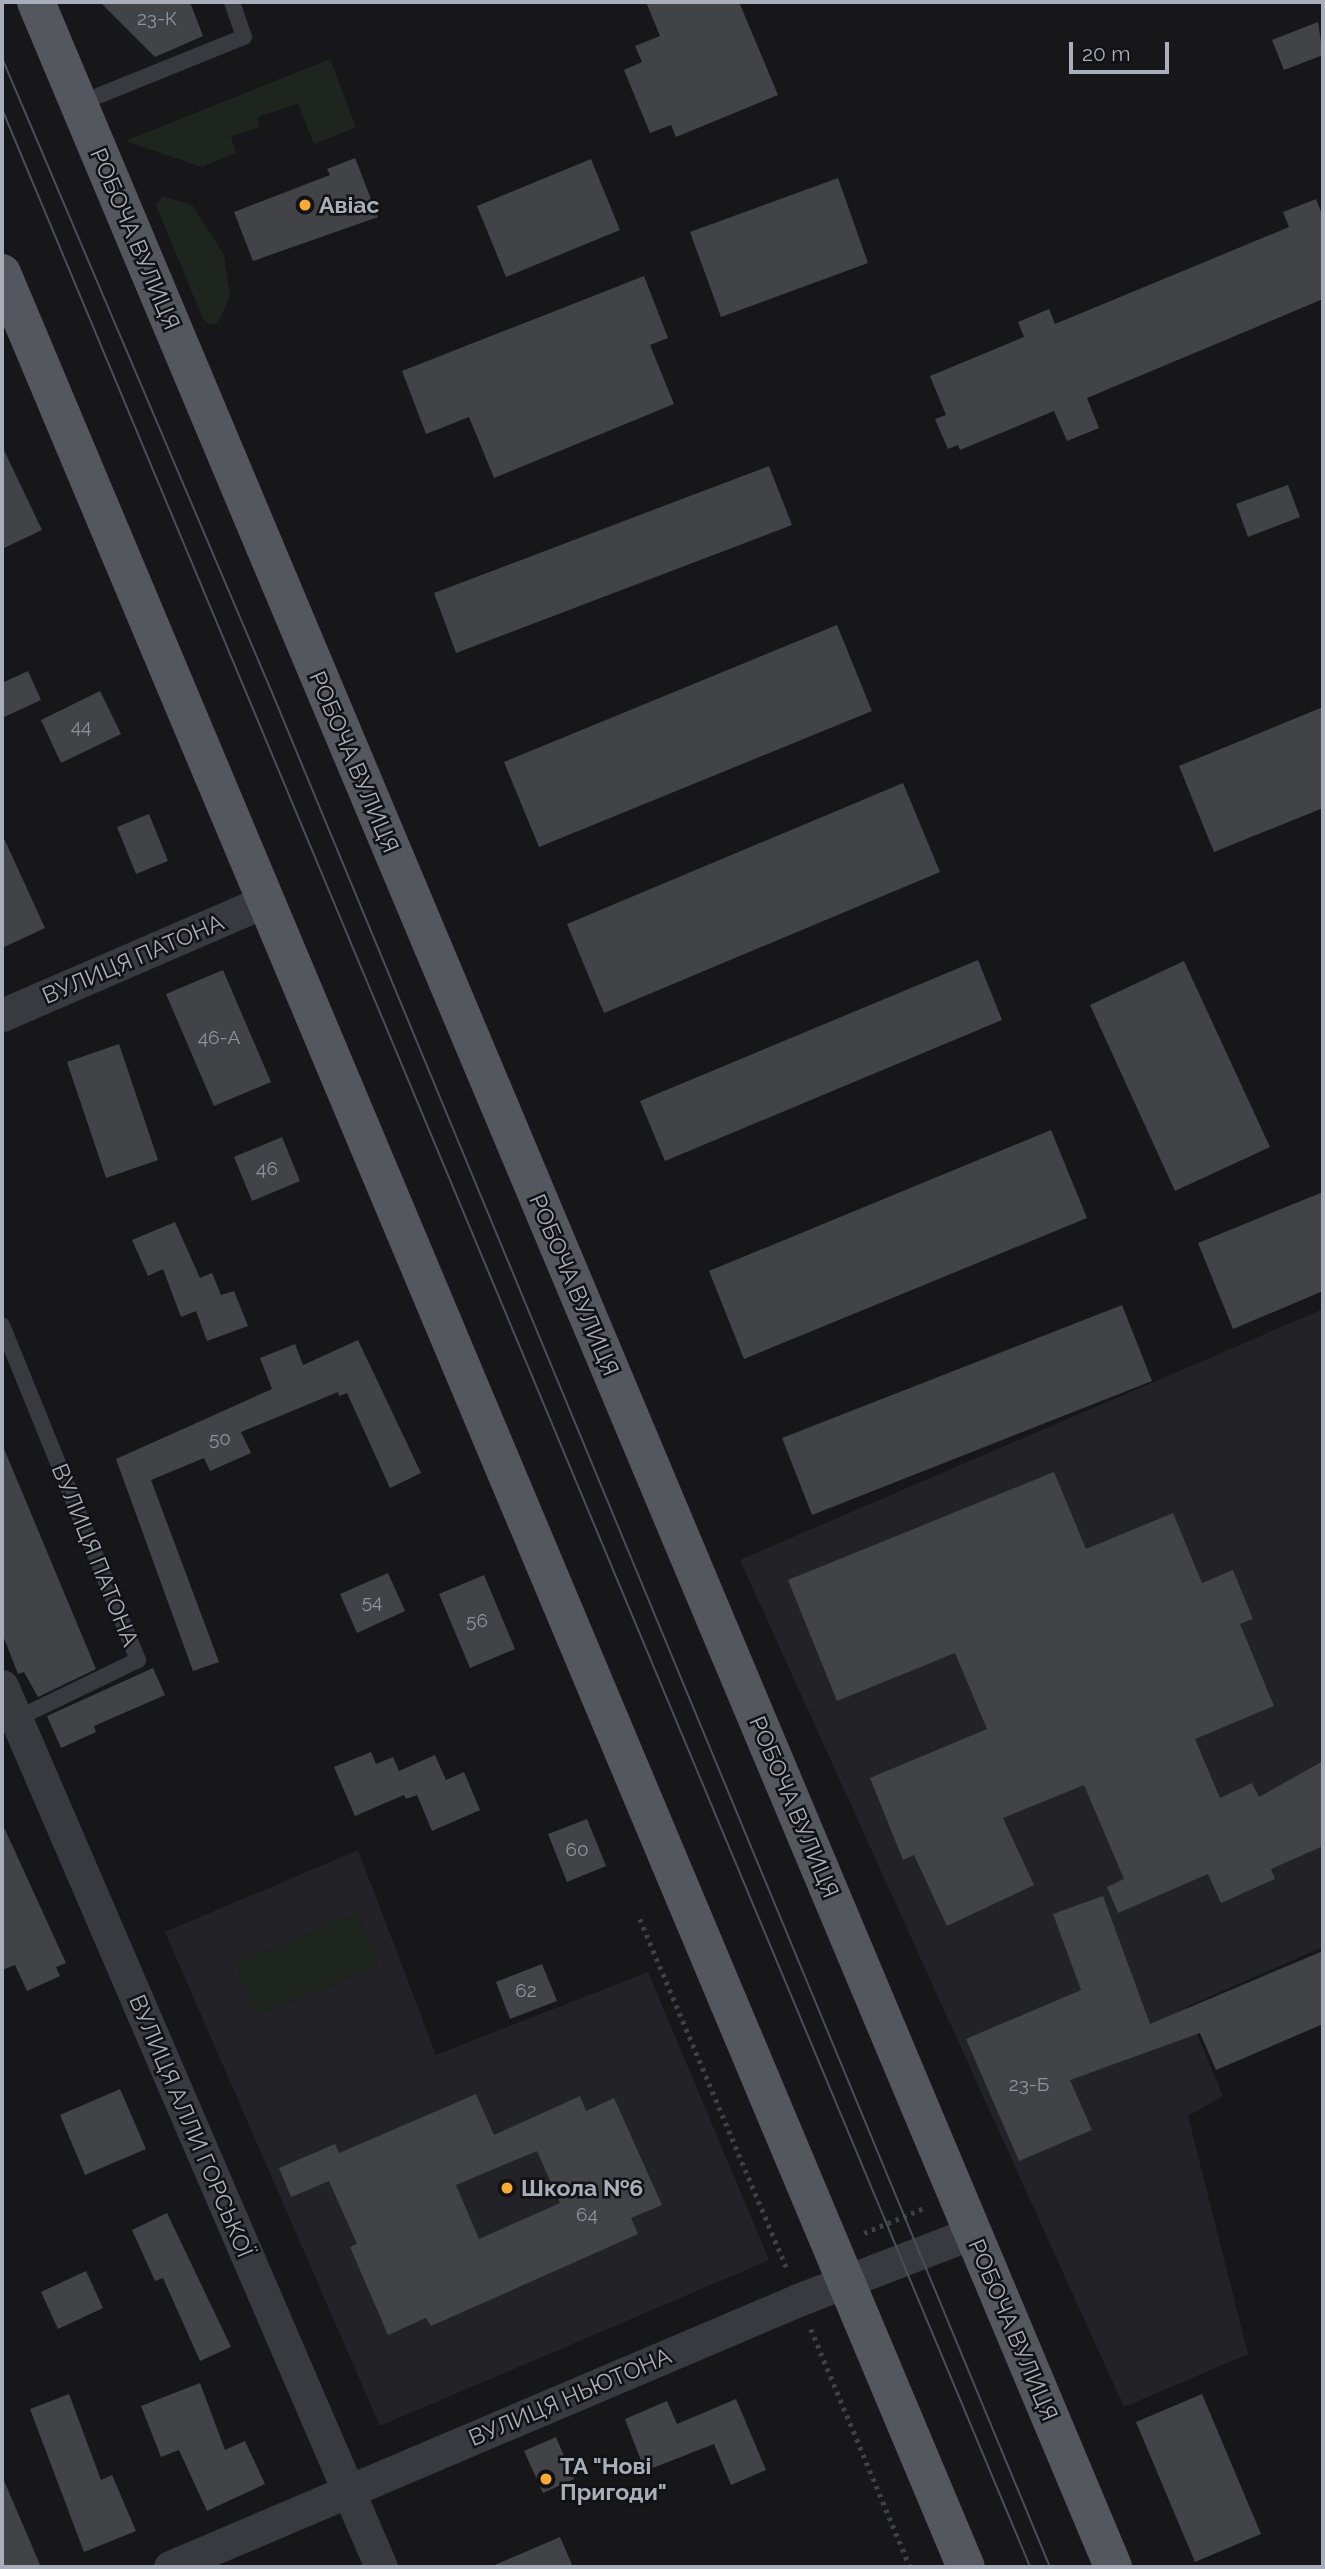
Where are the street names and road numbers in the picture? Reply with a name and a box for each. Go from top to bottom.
street label: РОБОЧА ВУЛИЦЯ [84,144,186,334]
street label: РОБОЧА ВУЛИЦЯ [303,667,405,857]
street label: ВУЛИЦЯ ПАТОНА [38,908,228,1010]
street label: РОБОЧА ВУЛИЦЯ [523,1190,625,1380]
street label: ВУЛИЦЯ ПАТОНА [46,1460,144,1650]
street label: РОБОЧА ВУЛИЦЯ [743,1712,845,1902]
street label: ВУЛИЦЯ АЛЛИ ГОРСЬКОЇ [123,1990,259,2262]
street label: РОБОЧА ВУЛИЦЯ [962,2235,1064,2425]
street label: ВУЛИЦЯ НЬЮТОНА [465,2342,675,2452]

